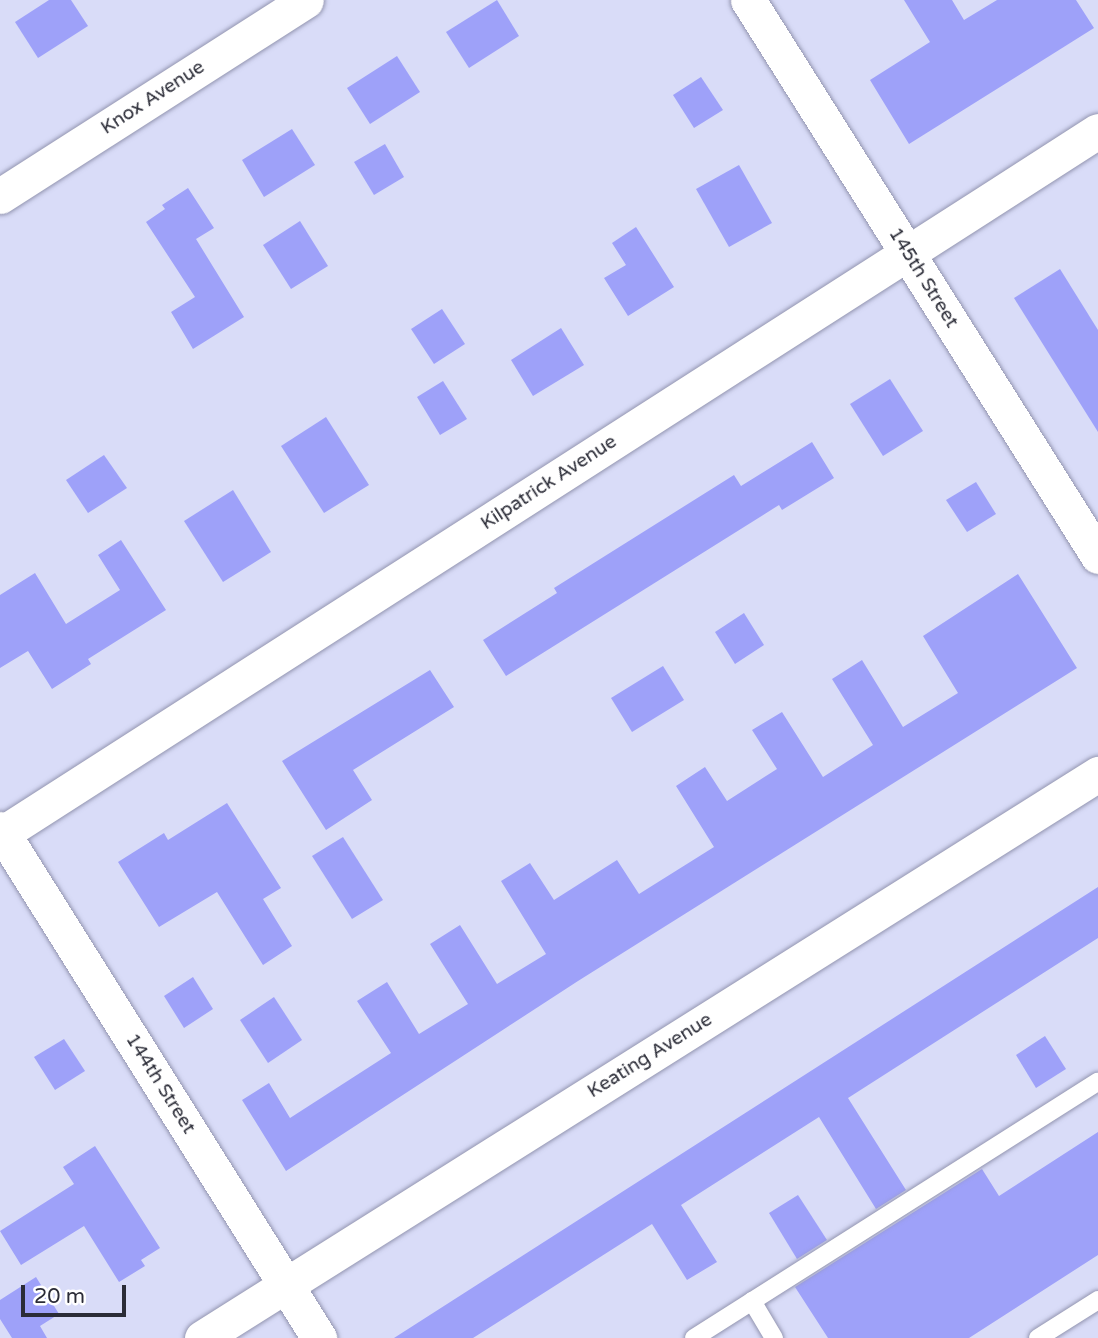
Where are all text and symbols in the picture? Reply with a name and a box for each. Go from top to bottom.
street label: Knox Avenue [97,56,209,140]
street label: 145th Street [883,224,963,332]
street label: Kilpatrick Avenue [477,431,621,535]
street label: Keating Avenue [584,1009,716,1103]
street label: 144th Street [120,1030,200,1138]
scale bar [24,1272,130,1316]
text: 20 m [34,1284,85,1309]

